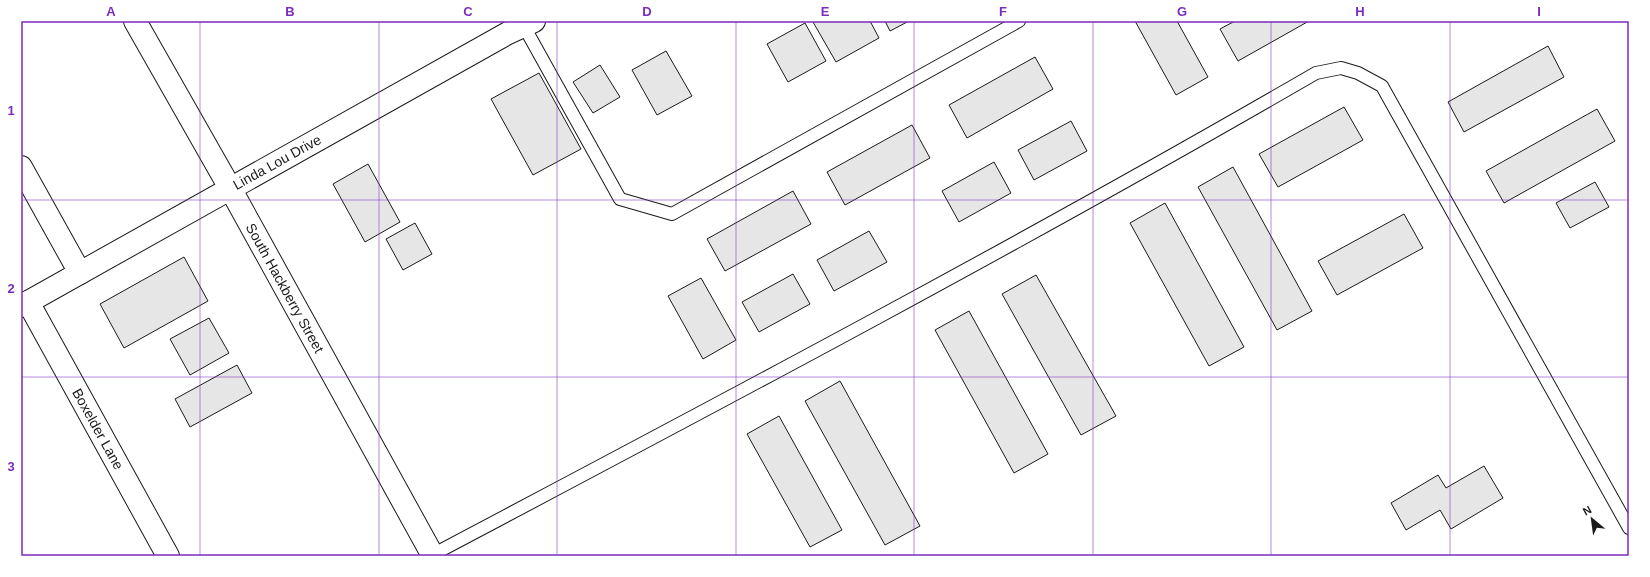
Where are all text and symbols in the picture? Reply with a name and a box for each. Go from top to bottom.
text: A [106,4,116,19]
text: B [285,4,295,19]
text: C [463,4,473,19]
text: D [642,4,652,19]
text: E [821,4,830,19]
text: F [999,4,1007,19]
text: G [1177,4,1187,19]
text: H [1355,4,1365,19]
text: I [1537,4,1541,19]
text: 1 [7,103,15,118]
street label: Linda Lou Drive [230,131,324,193]
street label: South Hackberry Street [243,220,327,356]
text: 2 [7,281,15,296]
street label: Boxelder Lane [69,386,127,473]
text: 3 [7,459,15,474]
north arrow [1572,499,1612,539]
text: N [1581,503,1594,517]

